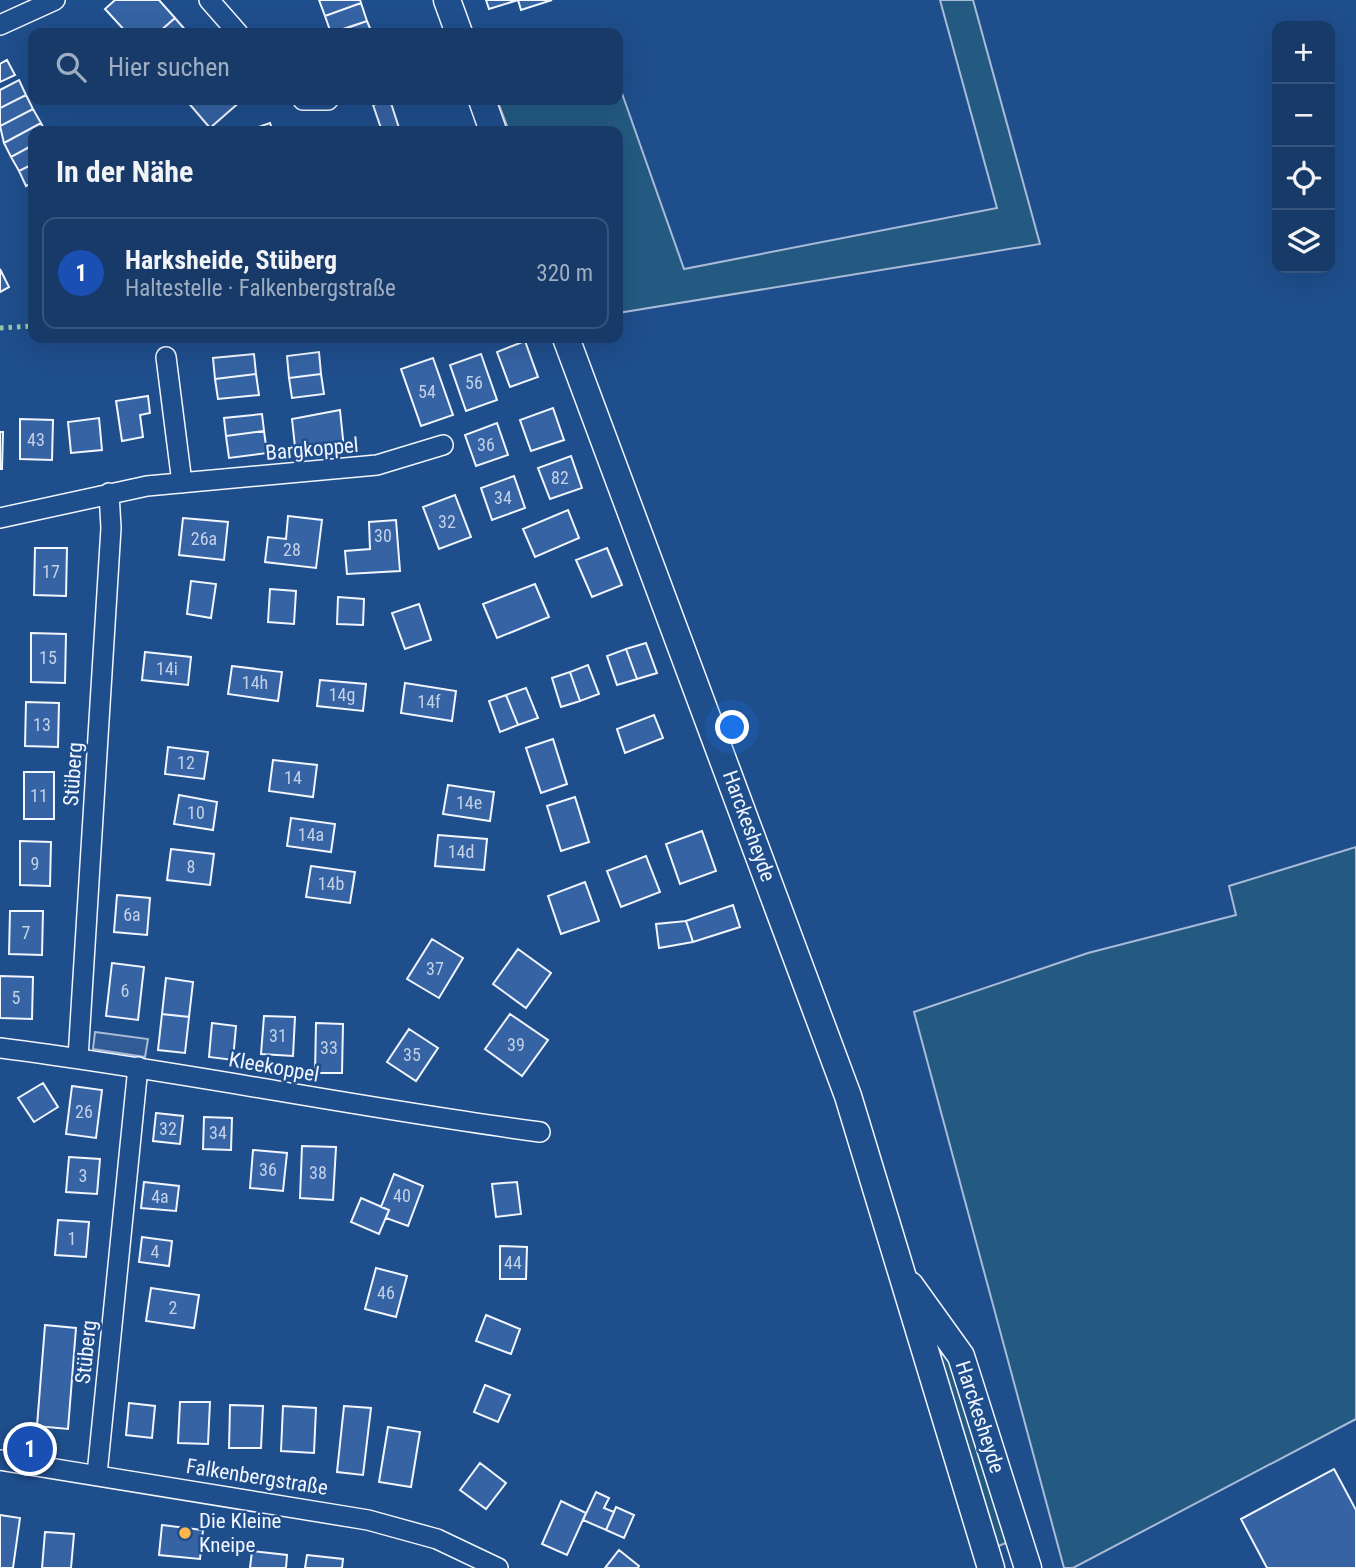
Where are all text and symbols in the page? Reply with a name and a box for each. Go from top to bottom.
map controls [1272,21,1335,273]
button: + [1272,21,1335,84]
search box [28,28,623,105]
icon: search [52,48,90,86]
text: Hier suchen [108,52,230,82]
button: − [1272,84,1335,147]
button: locate [1272,147,1335,210]
text: In der Nähe [56,154,193,189]
button: layers [1272,210,1335,273]
text: Harksheide, Stüberg [125,245,337,275]
text: 1 [75,260,87,287]
text: 320 m [536,260,593,287]
text: Haltestelle · Falkenbergstraße [125,275,396,302]
house number: 56 [465,372,483,393]
house number: 54 [418,381,436,402]
house number: 43 [27,429,45,450]
street label: Bargkoppel [264,433,360,465]
house number: 36 [477,434,495,455]
house number: 82 [551,467,569,488]
house number: 34 [494,487,512,508]
house number: 32 [438,511,456,532]
house number: 30 [374,525,392,546]
house number: 26a [191,528,217,549]
house number: 28 [283,539,301,560]
house number: 17 [42,561,60,582]
house number: 15 [39,647,57,668]
house number: 14i [156,658,178,679]
house number: 14h [242,672,268,693]
house number: 14g [329,684,355,705]
house number: 14f [417,691,441,712]
your location [715,710,749,744]
house number: 13 [33,714,51,735]
street label: Stüberg [59,741,87,807]
house number: 12 [177,752,195,773]
house number: 14 [284,767,302,788]
street label: Harckesheyde [718,767,780,885]
house number: 11 [30,785,48,806]
house number: 14e [456,792,482,813]
house number: 10 [187,802,205,823]
house number: 14a [298,824,324,845]
house number: 14d [448,841,474,862]
house number: 9 [31,853,39,874]
house number: 8 [187,856,195,877]
house number: 14b [318,873,344,894]
house number: 6a [123,904,141,925]
house number: 7 [22,922,31,943]
house number: 37 [426,958,444,979]
house number: 6 [121,980,129,1001]
house number: 5 [12,987,21,1008]
house number: 31 [269,1025,287,1046]
house number: 39 [507,1034,525,1055]
house number: 33 [320,1037,338,1058]
house number: 35 [403,1044,421,1065]
street label: Kleekoppel [227,1047,321,1087]
house number: 26 [75,1101,93,1122]
house number: 32 [159,1118,177,1139]
house number: 34 [209,1122,227,1143]
house number: 36 [259,1159,277,1180]
house number: 38 [309,1162,327,1183]
house number: 3 [79,1165,87,1186]
house number: 40 [393,1185,411,1206]
house number: 4a [151,1186,169,1207]
house number: 1 [68,1228,76,1249]
house number: 4 [151,1241,160,1262]
house number: 44 [504,1252,522,1273]
house number: 46 [377,1282,395,1303]
house number: 2 [169,1297,178,1318]
street label: Stüberg [71,1319,101,1385]
street label: Harckesheyde [951,1358,1009,1476]
pin: 1 [7,1423,53,1475]
street label: Falkenbergstraße [184,1454,330,1500]
place label: Die Kleine Kneipe [199,1509,282,1557]
marker: Die Kleine Kneipe [177,1525,193,1541]

